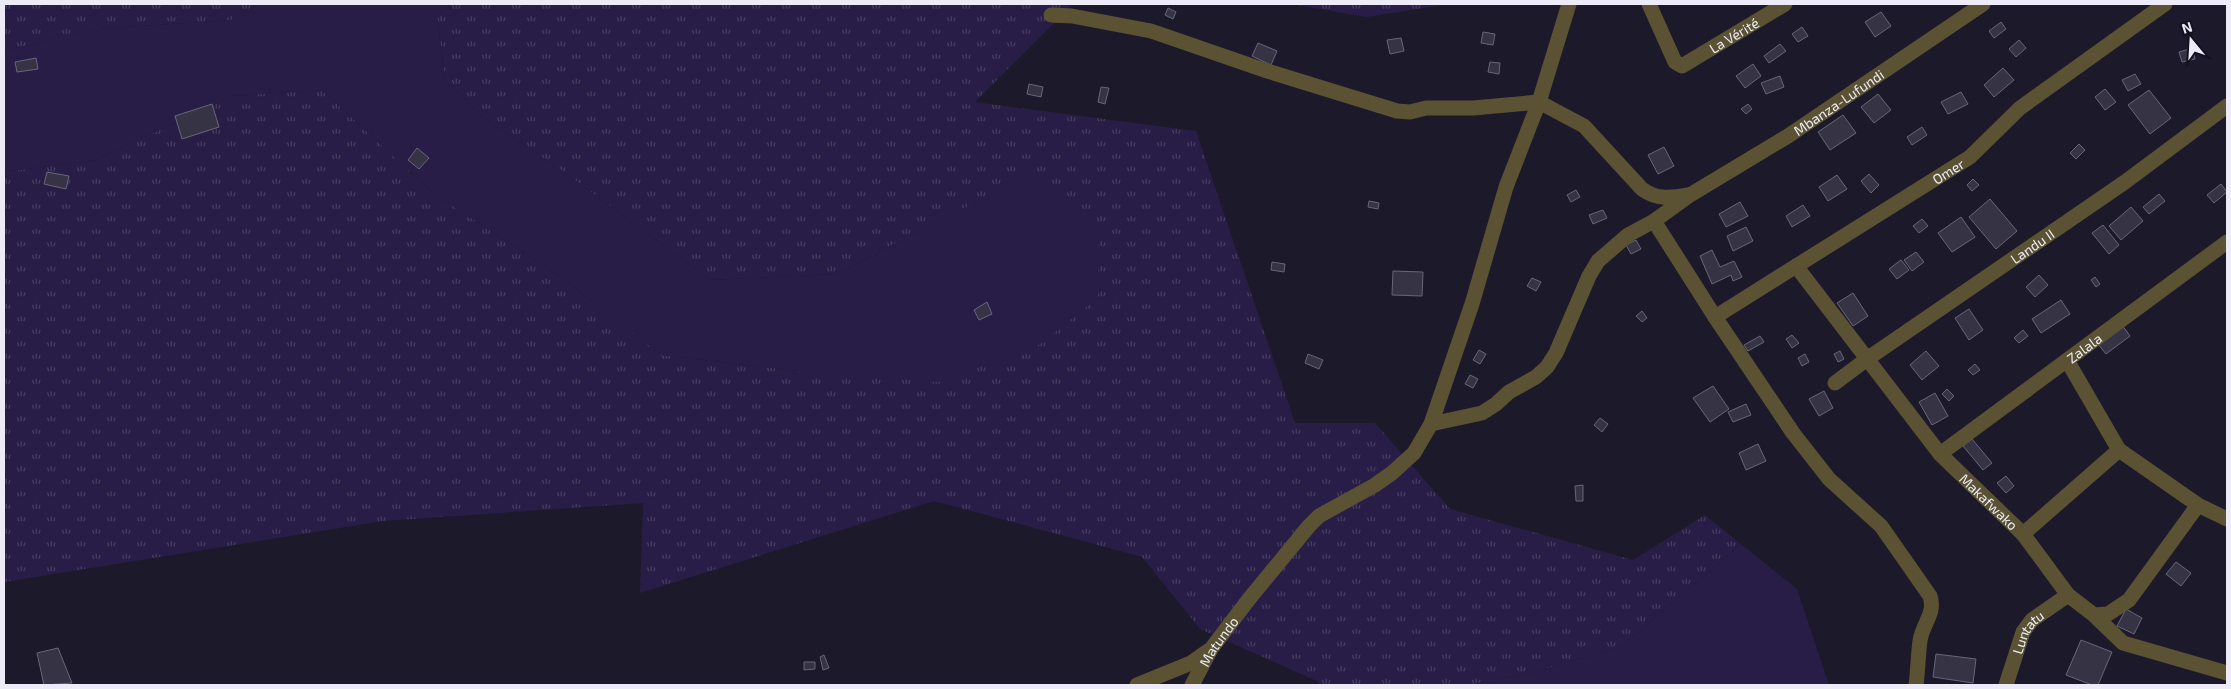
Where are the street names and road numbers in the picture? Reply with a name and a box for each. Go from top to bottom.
street label: La Vérité [1706,13,1762,56]
street label: Mbanza-Lufundi [1790,65,1887,138]
street label: Omer [1929,154,1968,187]
street label: Landu II [2007,225,2057,267]
street label: Zalala [2063,329,2105,366]
street label: Makafwako [1956,469,2022,533]
street label: Luntatu [2008,606,2047,656]
street label: Matundo [1195,613,1241,669]

